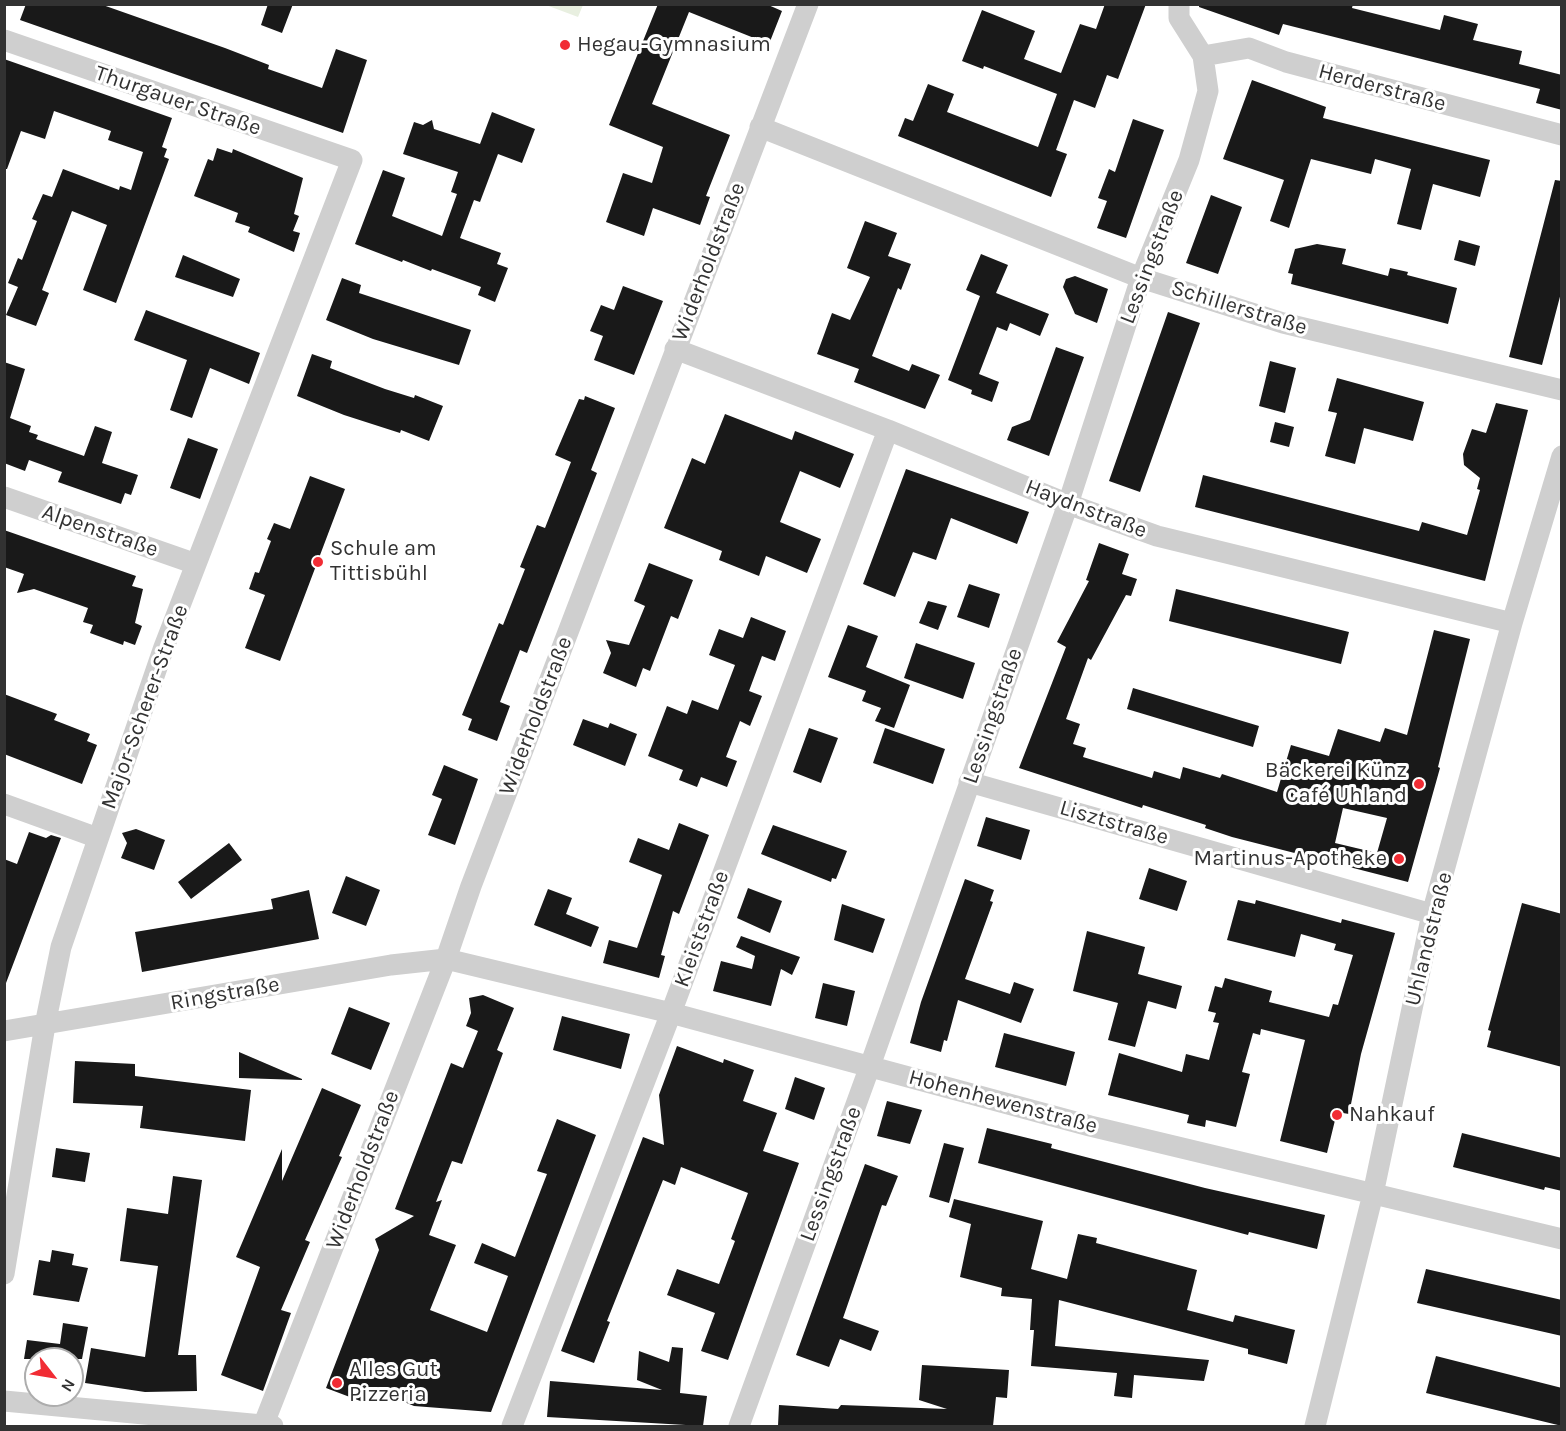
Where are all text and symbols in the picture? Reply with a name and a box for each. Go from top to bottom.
place label: Hegau-Gymnasium [577,32,771,58]
marker: Hegau-Gymnasium [558,38,572,52]
street label: Herderstraße [1315,58,1449,118]
street label: Thurgauer Straße [91,60,265,142]
street label: Widerholdstraße [667,179,751,345]
street label: Lessingstraße [1114,186,1190,328]
street label: Schillerstraße [1168,275,1310,341]
street label: Haydnstraße [1021,474,1151,544]
street label: Alpenstraße [39,499,161,563]
place label: Schule am Tittisbühl [330,536,437,588]
marker: Schule am Tittisbühl [311,555,325,569]
street label: Major-Scherer-Straße [96,601,194,813]
street label: Widerholdstraße [494,633,578,799]
street label: Lessingstraße [957,645,1029,787]
place label: Bäckerei Künz Café Uhland [1265,758,1407,810]
marker: Bäckerei Künz Café Uhland [1412,777,1426,791]
street label: Lisztstraße [1057,795,1171,851]
place label: Martinus-Apotheke [1194,846,1387,872]
marker: Martinus-Apotheke [1392,852,1406,866]
street label: Kleiststraße [669,867,735,991]
street label: Uhlandstraße [1400,869,1458,1009]
street label: Ringstraße [168,971,282,1017]
street label: Hohenhewenstraße [906,1064,1100,1140]
street label: Widerholdstraße [321,1087,405,1253]
place label: Nahkauf [1349,1102,1435,1128]
street label: Lessingstraße [794,1103,868,1245]
marker: Nahkauf [1330,1108,1344,1122]
north arrow [24,1347,84,1407]
place label: Alles Gut Pizzeria [349,1357,438,1408]
text: N [57,1376,79,1395]
marker: Alles Gut Pizzeria [330,1376,344,1390]

